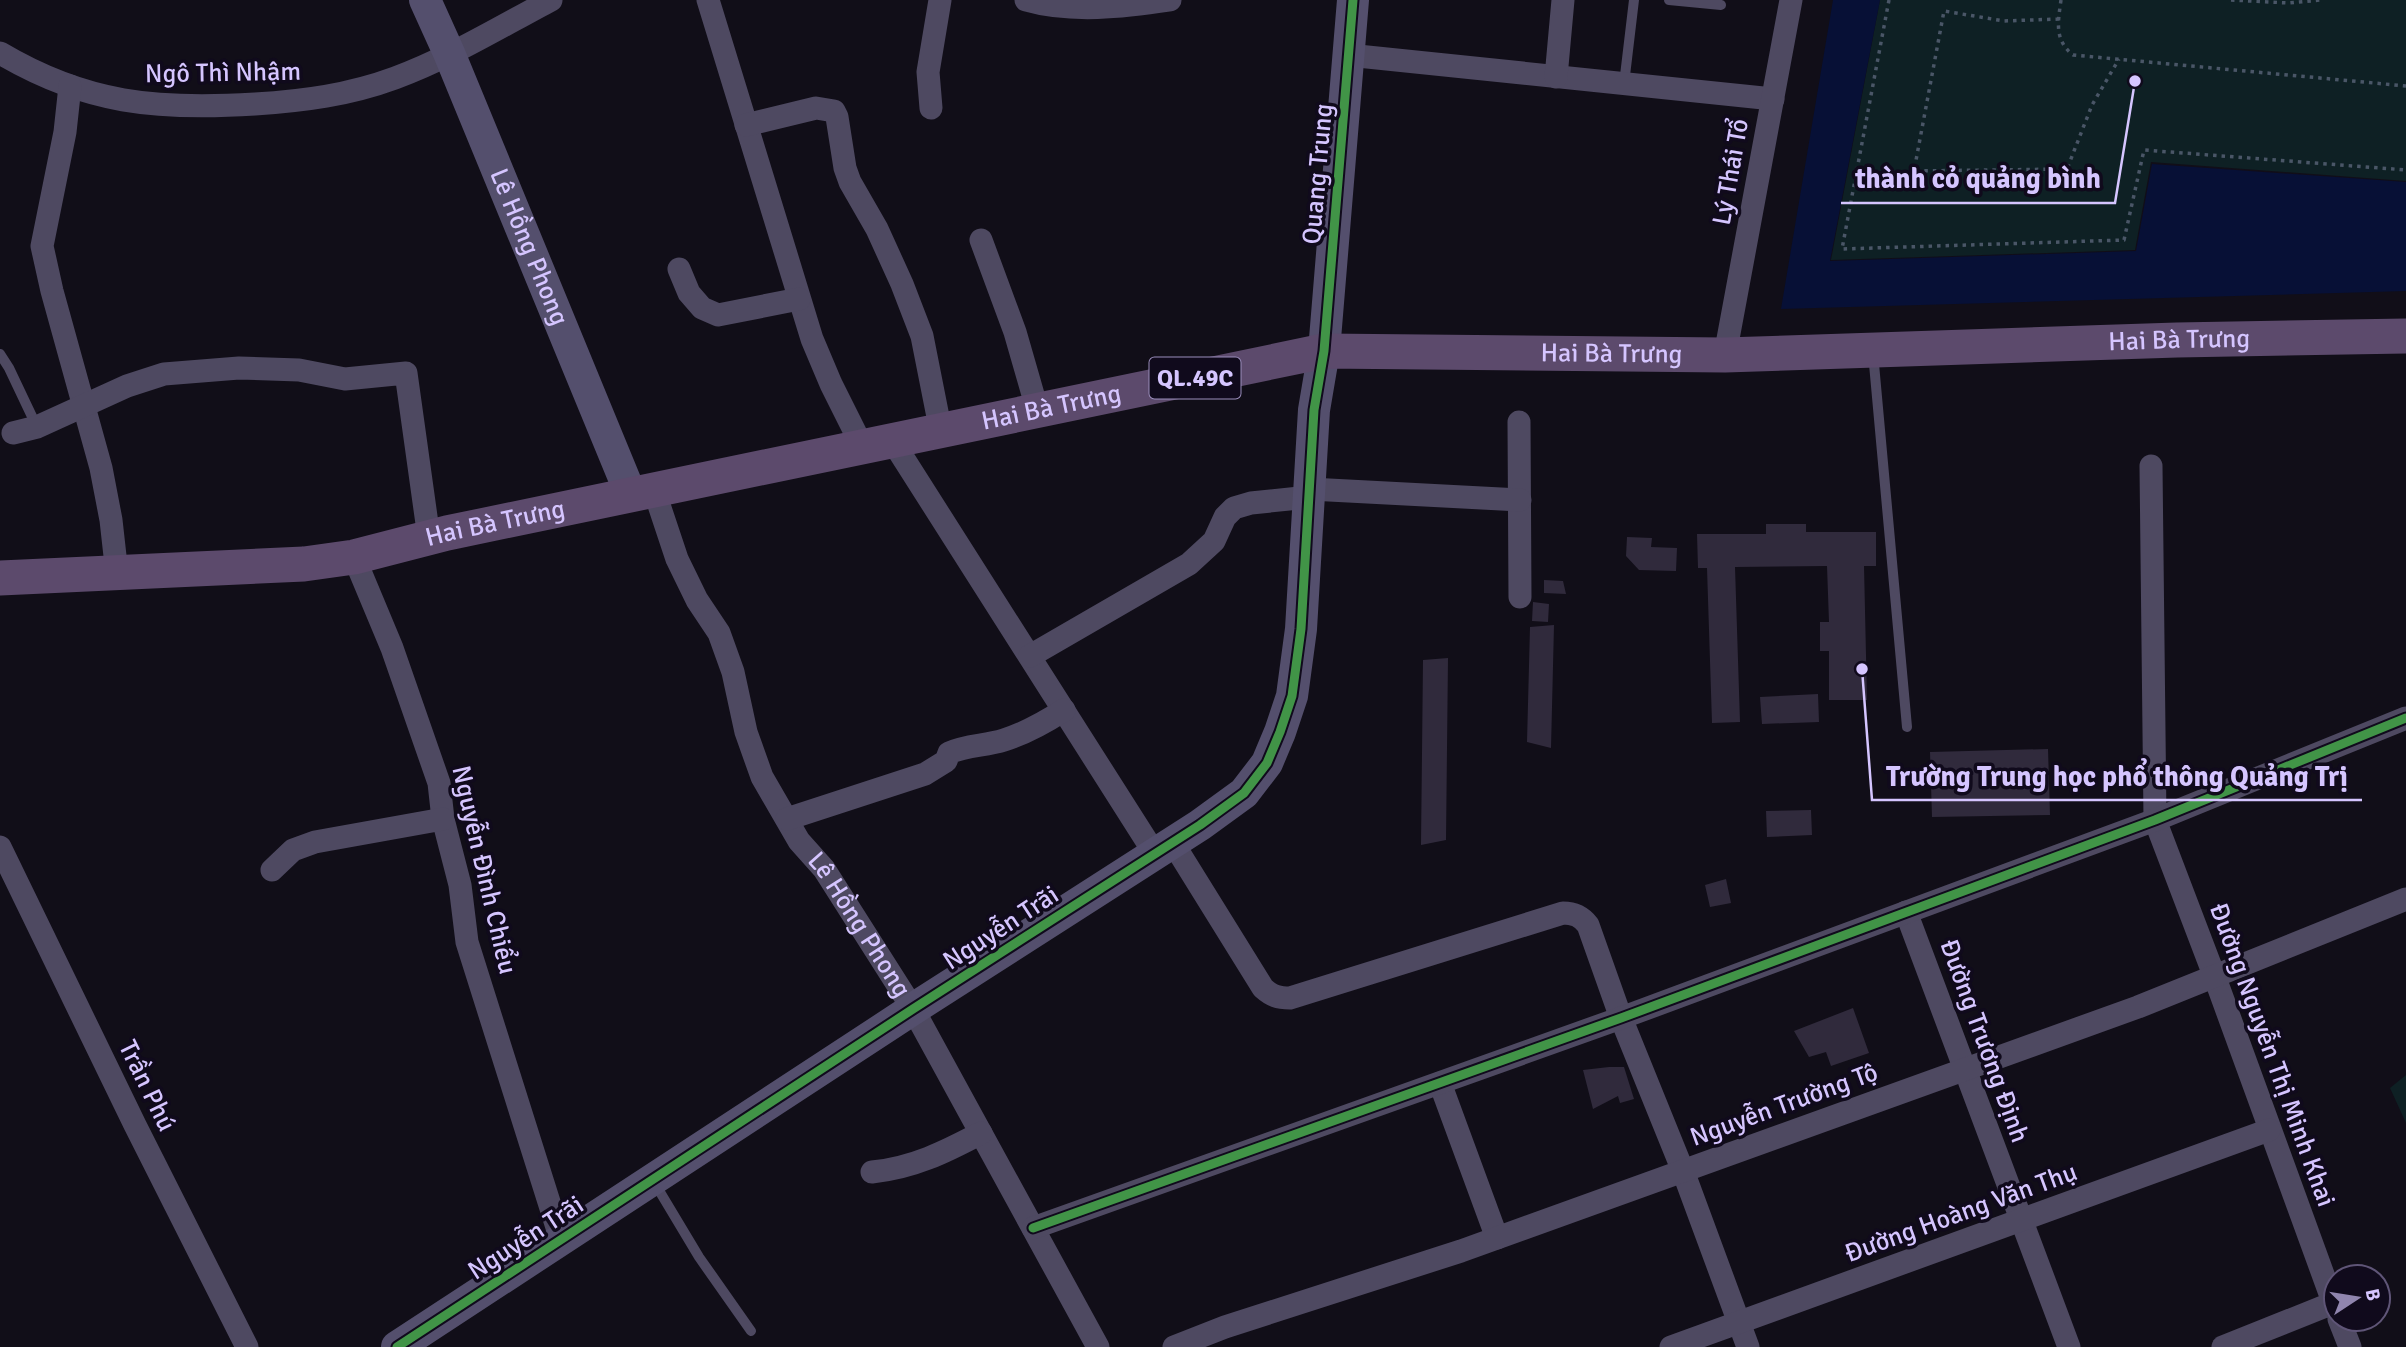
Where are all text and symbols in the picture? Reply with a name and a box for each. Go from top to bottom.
street label: Ngô Thì Nhậm [145,56,301,90]
street label: Quang Trung [1296,102,1340,246]
street label: Lý Thái Tổ [1706,116,1756,228]
callout: thành cỏ quảng bình [1841,154,2115,203]
text: thành cỏ quảng bình [1854,162,2101,196]
street label: Lê Hồng Phong [482,164,575,330]
street label: Hai Bà Trưng [2108,323,2250,358]
street label: Hai Bà Trưng [1540,337,1683,371]
road number: QL.49C [1150,358,1240,398]
street label: Hai Bà Trưng [979,378,1124,438]
street label: Hai Bà Trưng [422,493,568,554]
callout: Trường Trung học phổ thông Quảng Trị [1872,751,2362,800]
text: Trường Trung học phổ thông Quảng Trị [1886,758,2348,794]
street label: Nguyễn Đình Chiểu [444,763,524,977]
street label: Lê Hồng Phong [800,845,918,1004]
street label: Nguyễn Trãi [937,879,1065,977]
street label: Đường Nguyễn Thị Minh Khai [2202,899,2342,1211]
street label: Đường Trương Định [1932,935,2036,1147]
street label: Trần Phú [111,1035,183,1137]
street label: Nguyễn Trường Tộ [1686,1056,1882,1154]
street label: Đường Hoàng Văn Thụ [1841,1156,2081,1270]
street label: Nguyễn Trãi [462,1189,590,1287]
north arrow [2322,1263,2392,1333]
text: B [2360,1286,2386,1303]

